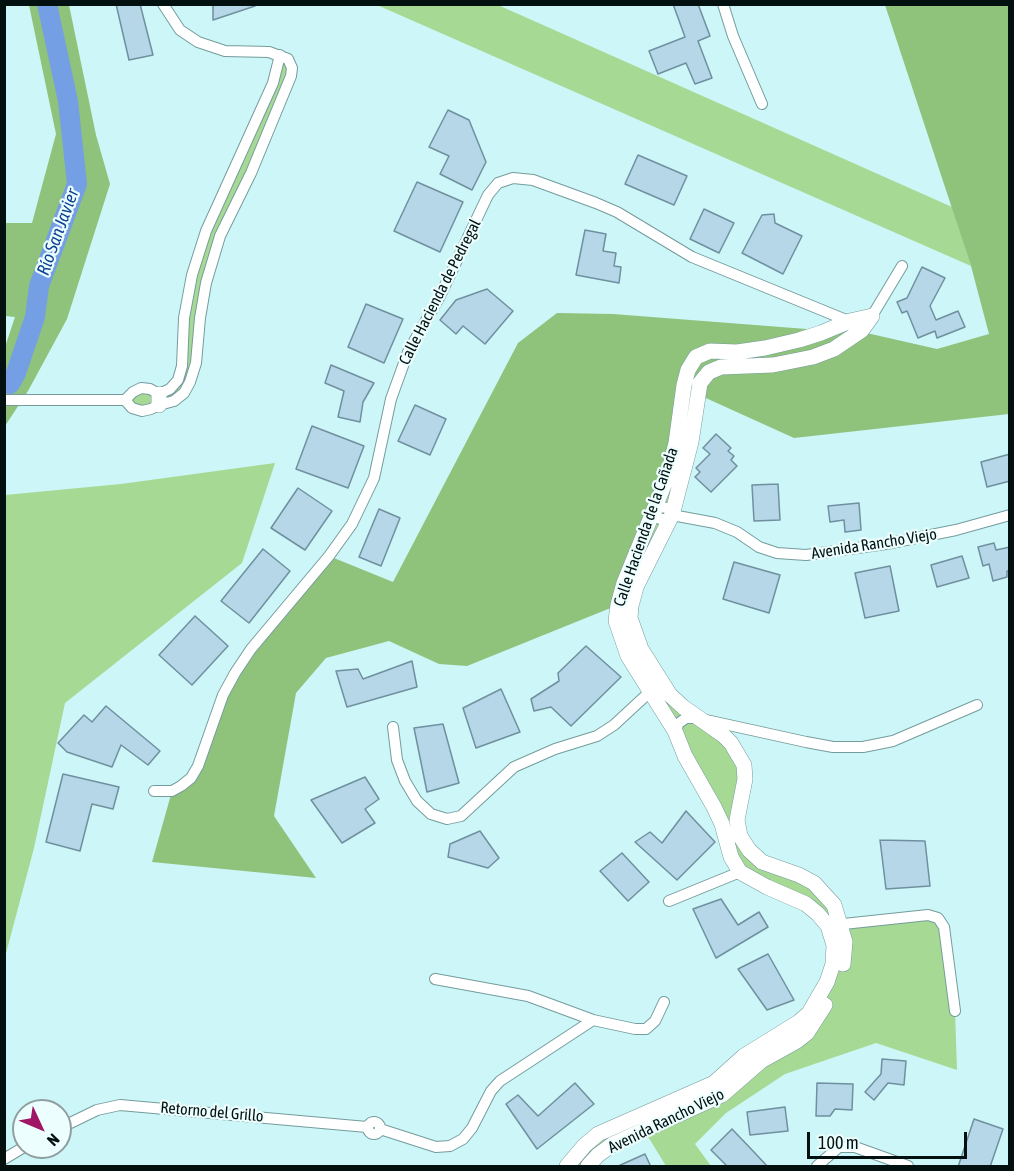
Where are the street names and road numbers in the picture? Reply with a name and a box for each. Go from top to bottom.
street label: Calle Hacienda de Pedregal [395,216,485,368]
street label: Calle Hacienda de la Cañada [610,445,682,609]
street label: Avenida Rancho Viejo [810,525,938,563]
street label: Avenida Rancho Viejo [605,1085,727,1157]
street label: Retorno del Grillo [160,1098,264,1126]

